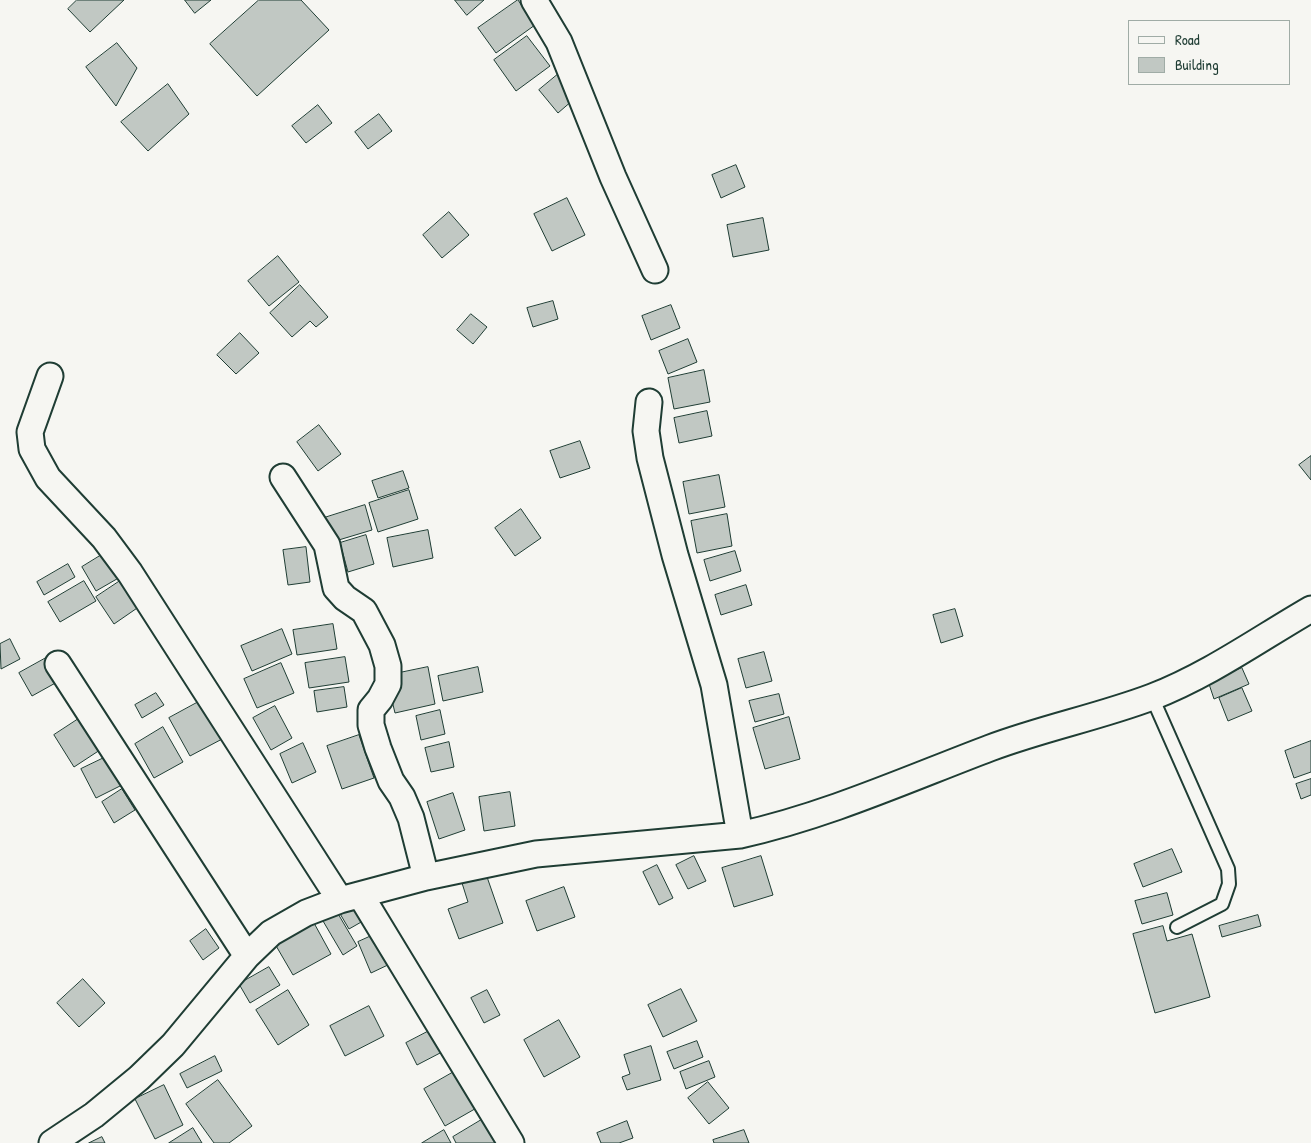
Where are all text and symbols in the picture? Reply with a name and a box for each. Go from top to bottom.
legend [1128,20,1291,85]
text: Road [1175,29,1200,50]
text: Building [1175,54,1219,75]

